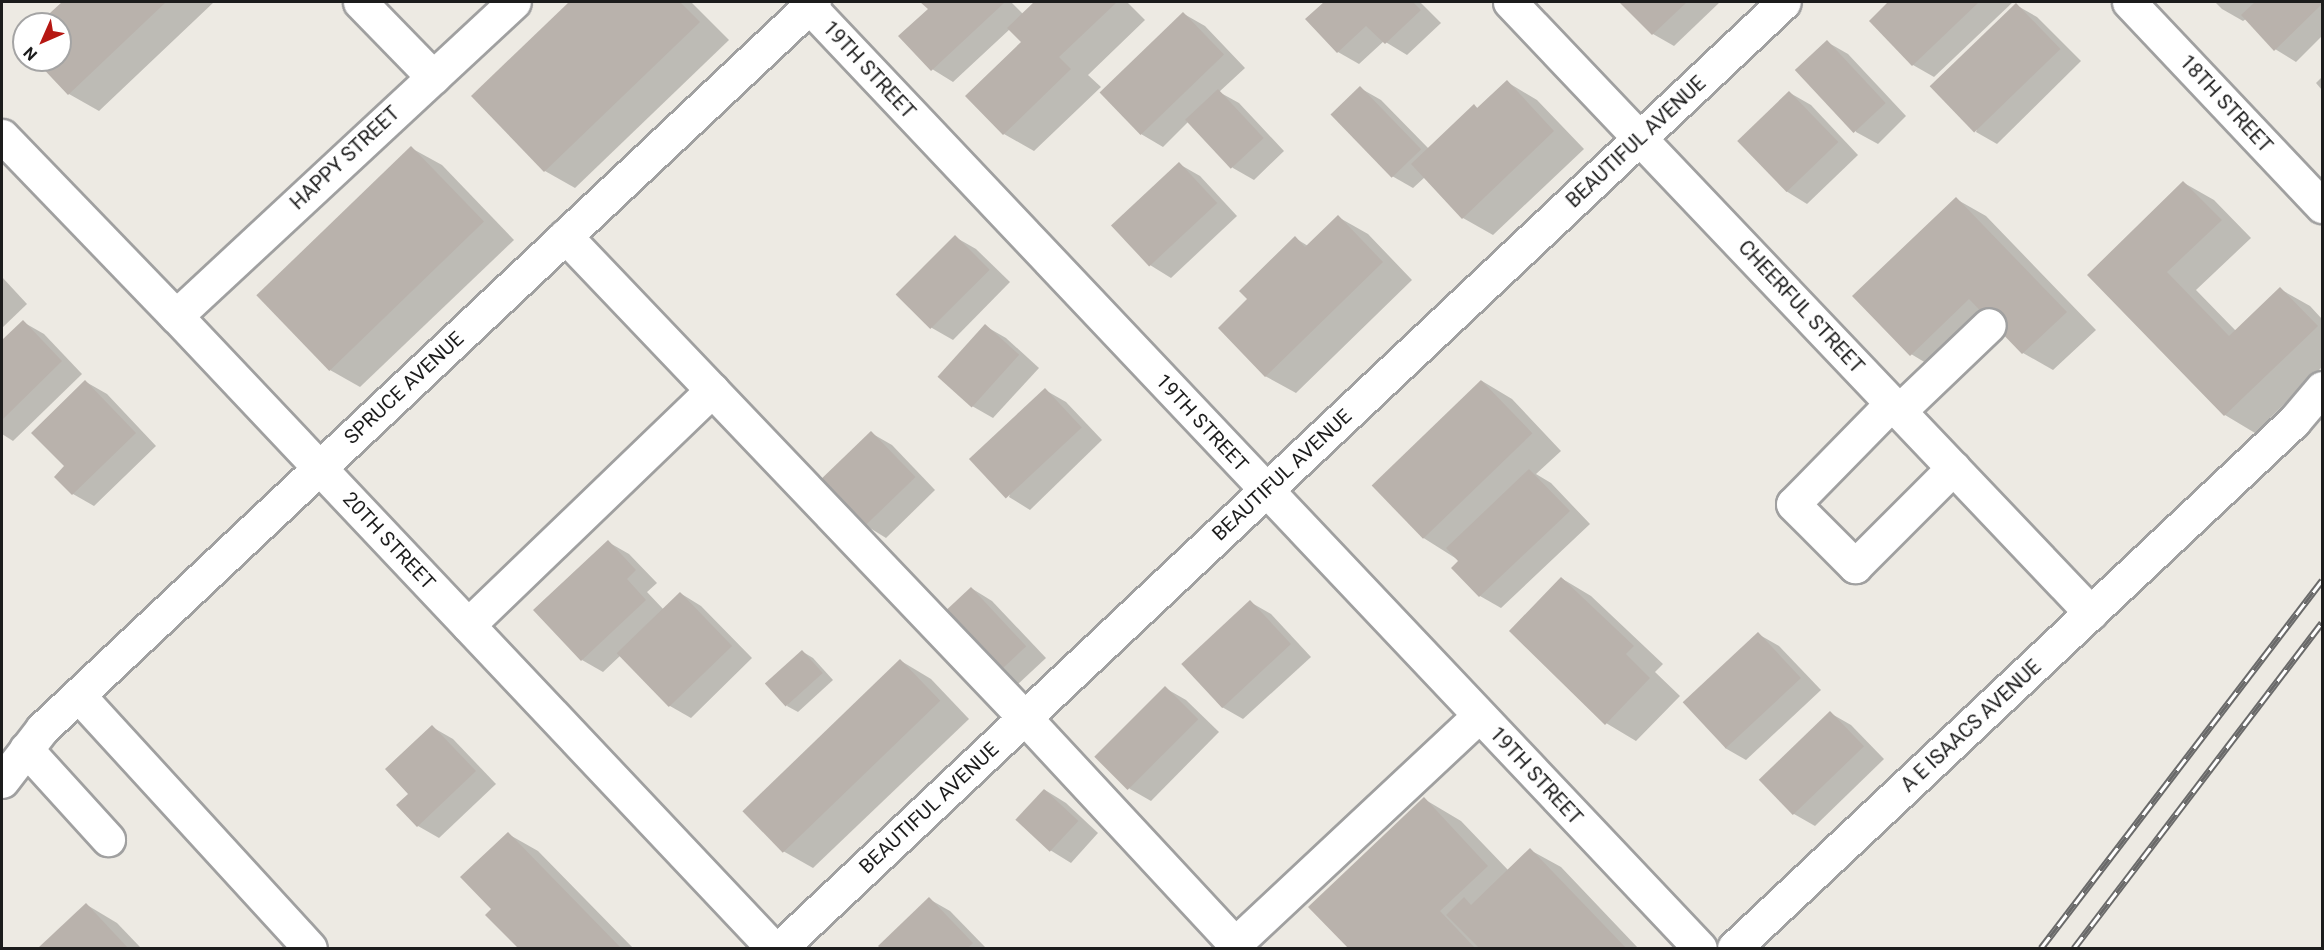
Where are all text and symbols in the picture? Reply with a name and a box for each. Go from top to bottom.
north arrow [12,12,72,72]
street label: 19TH STREET [818,16,920,124]
text: N [20,43,41,64]
street label: 18TH STREET [2175,50,2277,158]
street label: BEAUTIFUL AVENUE [1561,71,1711,213]
street label: HAPPY STREET [285,101,405,215]
street label: CHEERFUL STREET [1733,236,1869,378]
street label: SPRUCE AVENUE [339,327,469,449]
street label: 19TH STREET [1151,369,1253,477]
street label: BEAUTIFUL AVENUE [1207,404,1357,546]
street label: 20TH STREET [338,487,440,595]
street label: A E ISAACS AVENUE [1896,655,2046,797]
street label: 19TH STREET [1485,722,1587,830]
street label: BEAUTIFUL AVENUE [854,737,1004,879]

